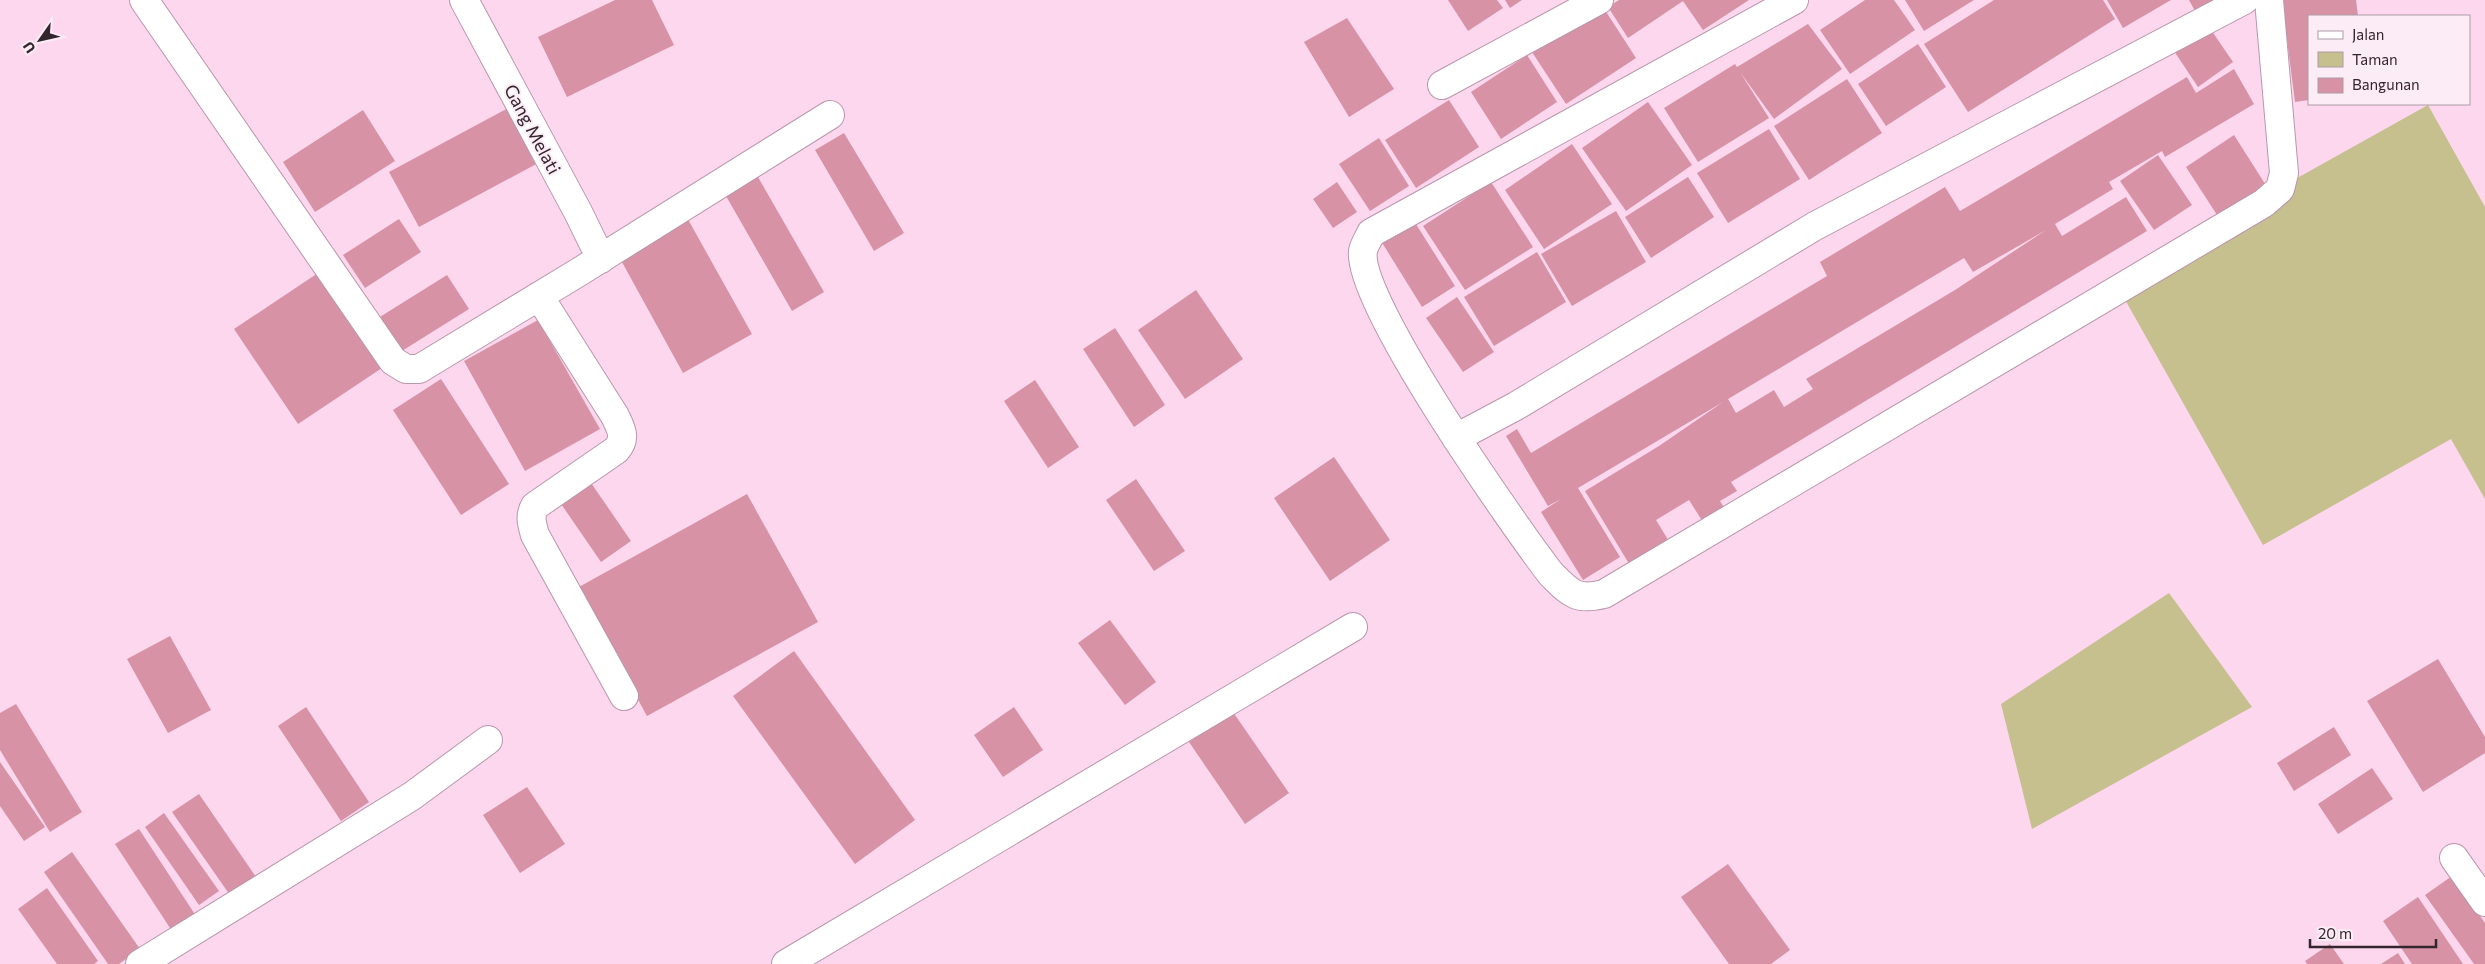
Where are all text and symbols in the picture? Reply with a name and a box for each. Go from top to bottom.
north arrow [15,15,65,65]
legend [2308,15,2470,105]
text: Jalan [2352,25,2384,43]
text: U [19,39,39,57]
text: Taman [2352,50,2398,68]
text: Bangunan [2352,75,2420,93]
street label: Gang Melati [500,80,566,178]
scale bar [2310,916,2436,948]
text: 20 m [2318,924,2352,942]

